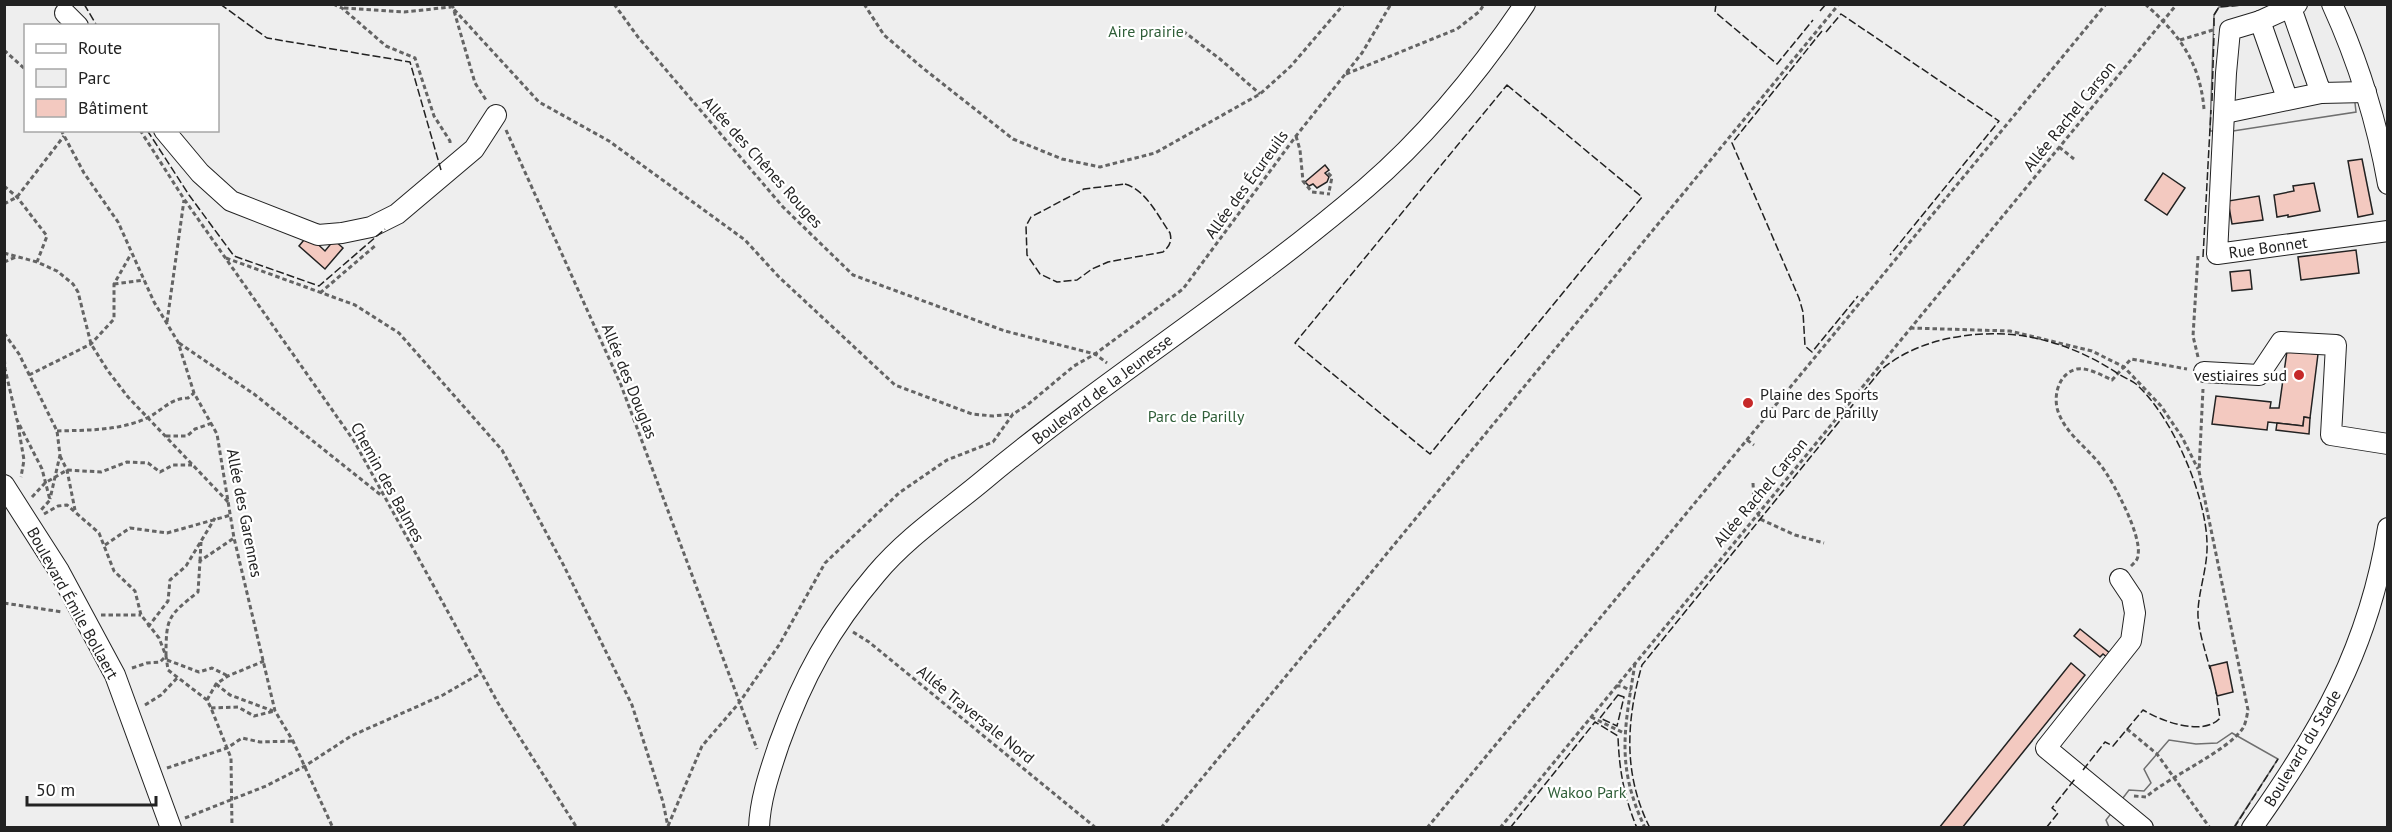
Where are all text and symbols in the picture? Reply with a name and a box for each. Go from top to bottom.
park label: Aire prairie [1108,21,1184,41]
legend [24,24,219,132]
text: Route [78,36,122,59]
street label: Allée Rachel Carson [2019,57,2119,175]
text: Parc [78,66,111,89]
street label: Allée des Chênes Rouges [699,92,828,232]
text: Bâtiment [78,96,148,119]
street label: Allée des Écureuils [1200,126,1292,242]
street label: Rue Bonnet [2227,231,2309,262]
street label: Allée des Douglas [598,321,662,442]
street label: Boulevard de la Jeunesse [1028,330,1176,448]
place label: vestiaires sud [2194,365,2287,385]
marker: vestiaires sud [2292,368,2306,382]
place label: Plaine des Sports du Parc de Parilly [1760,384,1879,422]
marker: Plaine des Sports du Parc de Parilly [1741,396,1755,410]
park label: Parc de Parilly [1148,406,1245,426]
street label: Chemin des Balmes [347,419,429,546]
street label: Allée Rachel Carson [1709,434,1811,550]
street label: Allée des Garennes [223,447,267,579]
street label: Boulevard Émile Bollaert [23,524,123,683]
street label: Allée Traversale Nord [913,660,1039,768]
street label: Boulevard du Stade [2259,686,2345,810]
scale bar [27,769,156,807]
text: 50 m [36,778,75,801]
park label: Wakoo Park [1548,782,1627,802]

